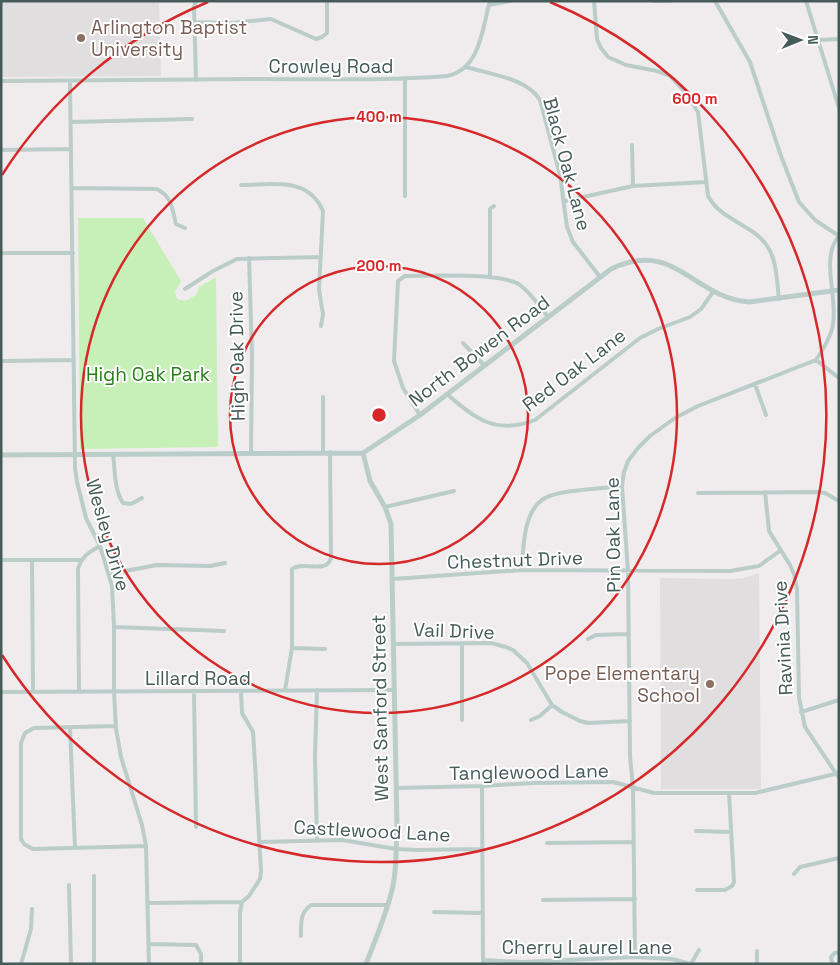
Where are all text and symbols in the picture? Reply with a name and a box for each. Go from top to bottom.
place label: Arlington Baptist University [91,15,247,62]
north arrow [775,15,825,65]
marker: Arlington Baptist University [75,32,87,44]
text: N [804,35,822,45]
street label: Crowley Road [269,54,393,79]
text: 600 m [672,89,718,108]
street label: Black Oak Lane [537,94,597,234]
text: 400 m [356,107,402,126]
text: 200 m [357,256,401,275]
street label: North Bowen Road [403,290,555,412]
street label: High Oak Drive [223,291,251,421]
street label: Red Oak Lane [517,323,631,417]
park label: High Oak Park [86,362,210,387]
centre of rings [370,406,388,424]
street label: Wesley Drive [80,476,136,594]
street label: Pin Oak Lane [599,477,627,593]
street label: Chestnut Drive [447,545,583,575]
street label: Ravinia Drive [768,580,798,696]
street label: West Sanford Street [366,614,394,802]
street label: Vail Drive [413,617,495,645]
place label: Pope Elementary School [545,661,700,708]
street label: Lillard Road [145,666,251,691]
marker: Pope Elementary School [704,678,716,690]
street label: Tanglewood Lane [449,758,609,786]
street label: Castlewood Lane [293,814,451,848]
street label: Cherry Laurel Lane [502,935,672,960]

